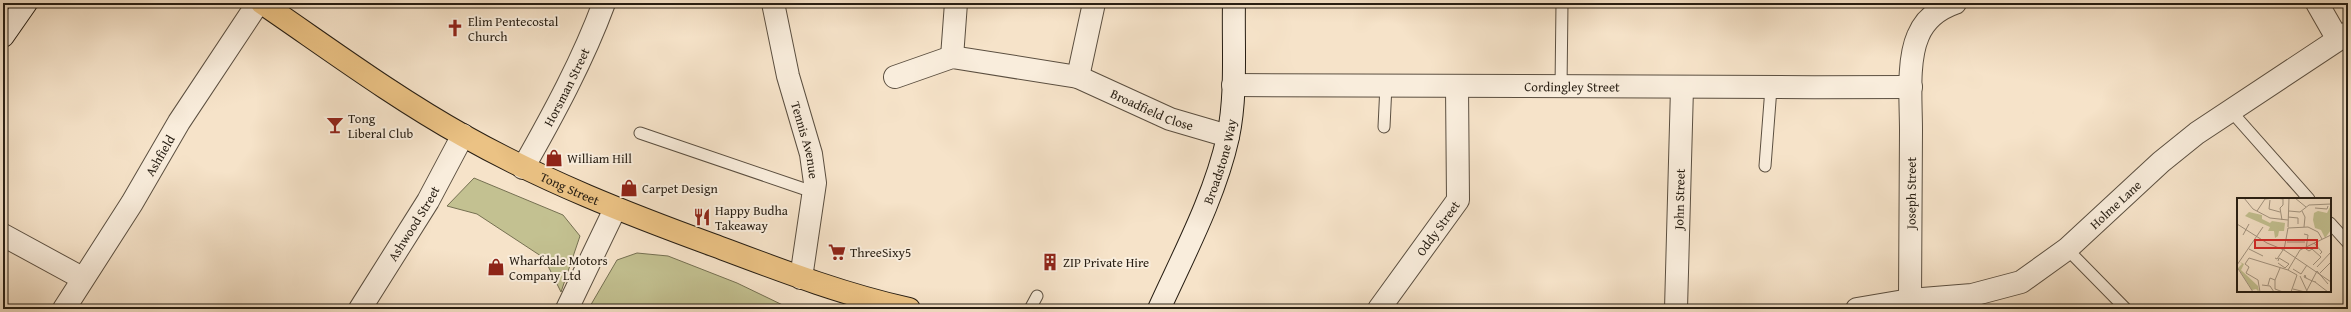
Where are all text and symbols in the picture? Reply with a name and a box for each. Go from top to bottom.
place label: Elim Pentecostal Church [468,12,559,46]
church icon: Elim Pentecostal Church [445,18,465,38]
street label: Horsman Street [539,44,595,130]
street label: Cordingley Street [1524,77,1620,97]
street label: Broadfield Close [1107,84,1196,135]
street label: Tennis Avenue [786,99,823,180]
place label: Tong Liberal Club [348,109,413,143]
bar icon: Tong Liberal Club [325,115,345,135]
street label: Broadstone Way [1198,117,1241,207]
street label: Ashfield [141,131,180,180]
shop icon: William Hill [544,148,564,168]
place label: William Hill [567,149,632,168]
street label: Joseph Street [1901,157,1921,231]
street label: Tong Street [537,167,603,210]
street label: John Street [1669,168,1690,232]
street label: Holme Lane [2085,176,2146,234]
shop icon: Carpet Design [619,178,639,198]
place label: Carpet Design [642,179,718,198]
street label: Ashwood Street [383,182,445,265]
street label: Oddy Street [1412,196,1465,260]
inset map [2237,198,2331,292]
place label: Happy Budha Takeaway [715,201,789,235]
restaurant icon: Happy Budha Takeaway [692,207,712,227]
supermarket icon: ThreeSixy5 [827,242,847,262]
place label: ThreeSixy5 [850,243,911,262]
place label: Wharfdale Motors Company Ltd [509,251,608,285]
building icon: ZIP Private Hire [1040,252,1060,272]
place label: ZIP Private Hire [1063,253,1149,272]
shop icon: Wharfdale Motors Company Ltd [486,257,506,277]

